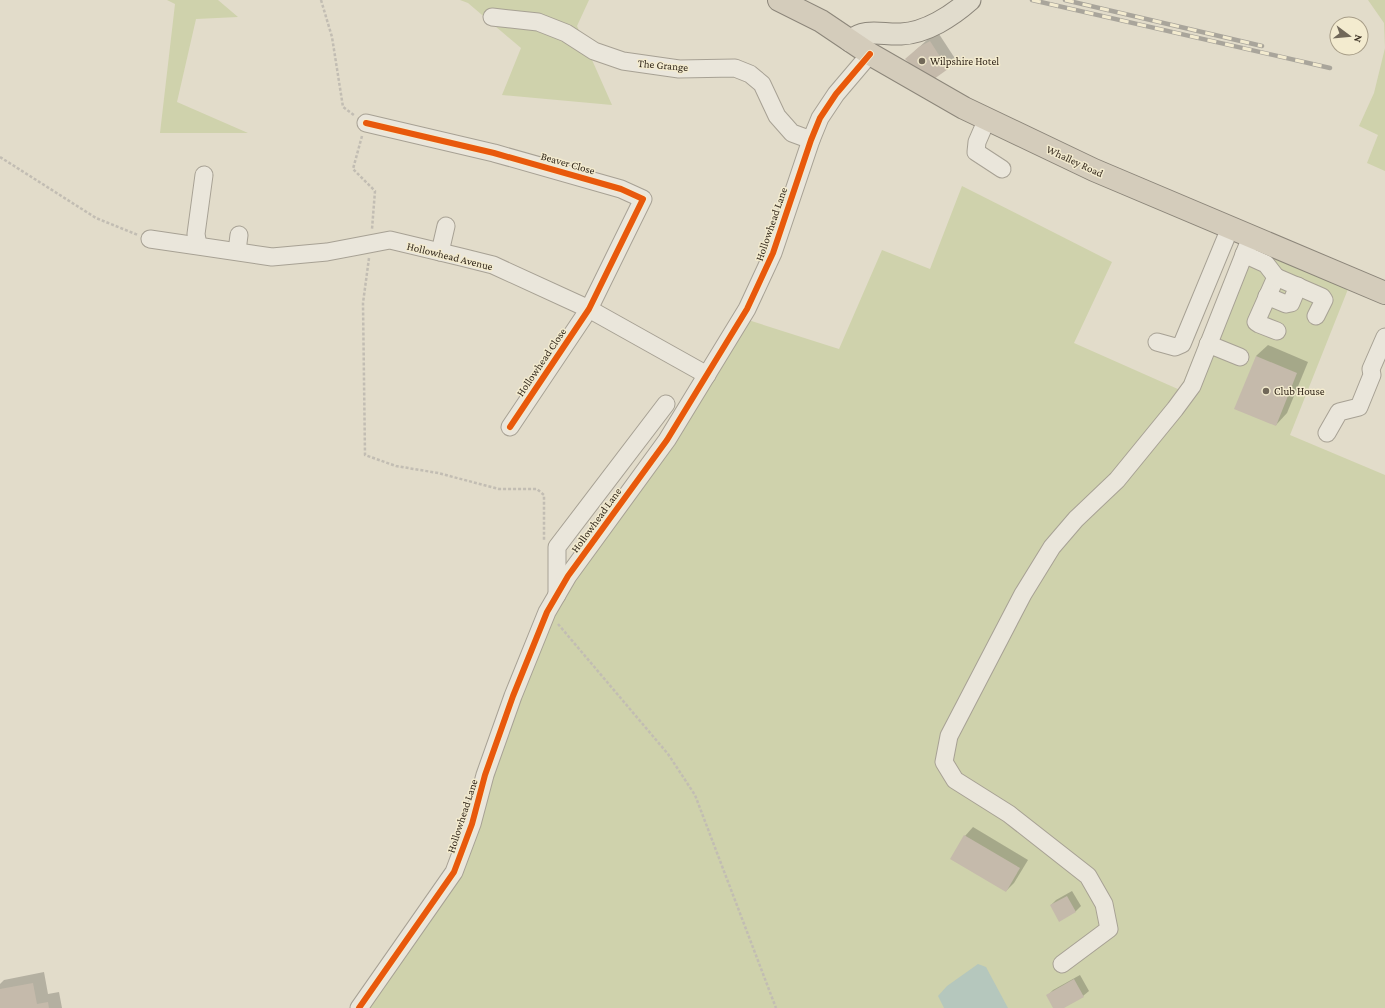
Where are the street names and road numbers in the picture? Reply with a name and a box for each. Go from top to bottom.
street label: The Grange [637,57,689,74]
street label: Whalley Road [1044,143,1105,180]
street label: Beaver Close [540,150,597,176]
street label: Hollowhead Lane [753,185,789,262]
street label: Hollowhead Avenue [406,240,494,273]
street label: Hollowhead Close [514,325,568,398]
street label: Hollowhead Lane [569,485,624,555]
street label: Hollowhead Lane [444,777,480,854]

